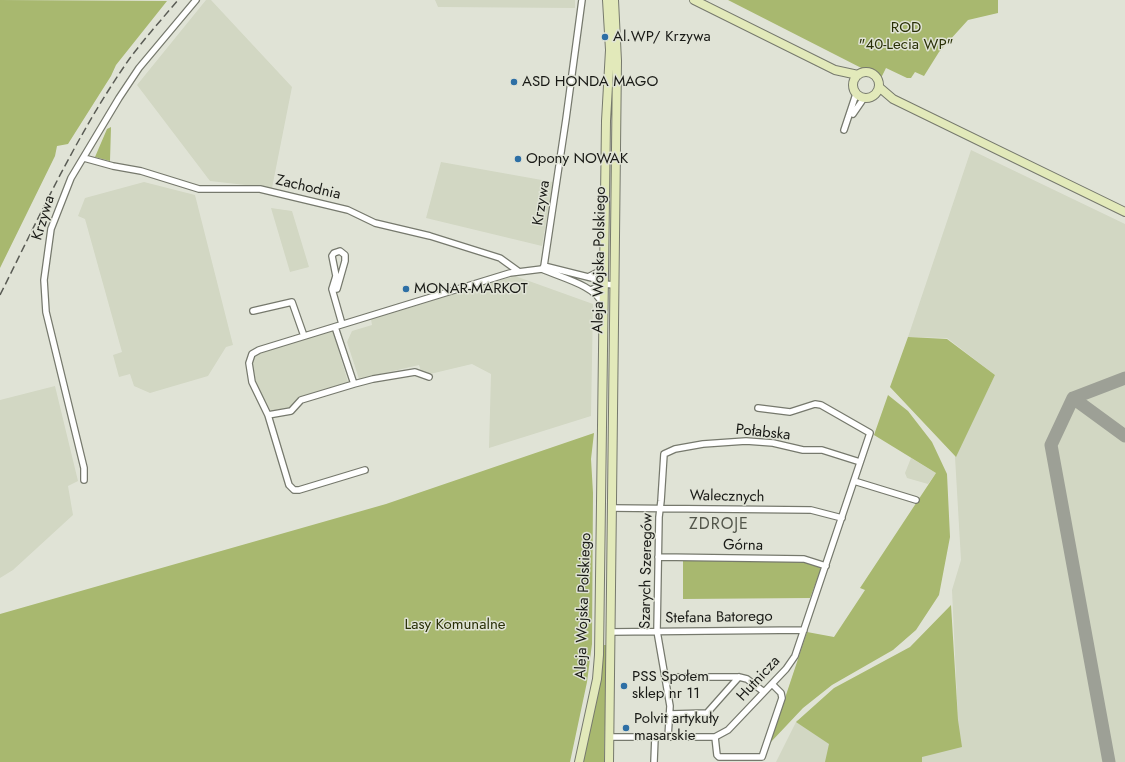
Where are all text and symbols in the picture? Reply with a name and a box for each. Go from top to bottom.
park label: ROD "40-Lecia WP" [858,19,954,54]
place label: Al.WP/ Krzywa [613,28,711,46]
marker: Al.WP/ Krzywa [600,32,610,42]
place label: ASD HONDA MAGO [522,73,658,91]
marker: ASD HONDA MAGO [509,77,519,87]
place label: Opony NOWAK [526,150,628,168]
marker: Opony NOWAK [513,154,523,164]
street label: Zachodnia [274,172,342,204]
street label: Krzywa [530,179,554,227]
street label: Aleja Wojska Polskiego [590,186,610,334]
street label: Krzywa [29,194,59,242]
place label: MONAR-MARKOT [414,280,528,298]
marker: MONAR-MARKOT [401,284,411,294]
street label: Połabska [735,421,791,445]
street label: Walecznych [689,487,765,507]
street label: Szarych Szeregów [637,513,657,629]
district label: ZDROJE [689,515,749,535]
street label: Aleja Wojska Polskiego [572,532,596,680]
street label: Górna [723,537,763,555]
street label: Stefana Batorego [665,608,773,628]
park label: Lasy Komunalne [405,616,505,634]
street label: Hutnicza [734,653,784,705]
place label: PSS Społem sklep nr 11 [632,668,709,703]
marker: PSS Społem sklep nr 11 [619,681,629,691]
place label: Polvit artykuły masarskie [634,710,719,745]
marker: Polvit artykuły masarskie [621,723,631,733]

